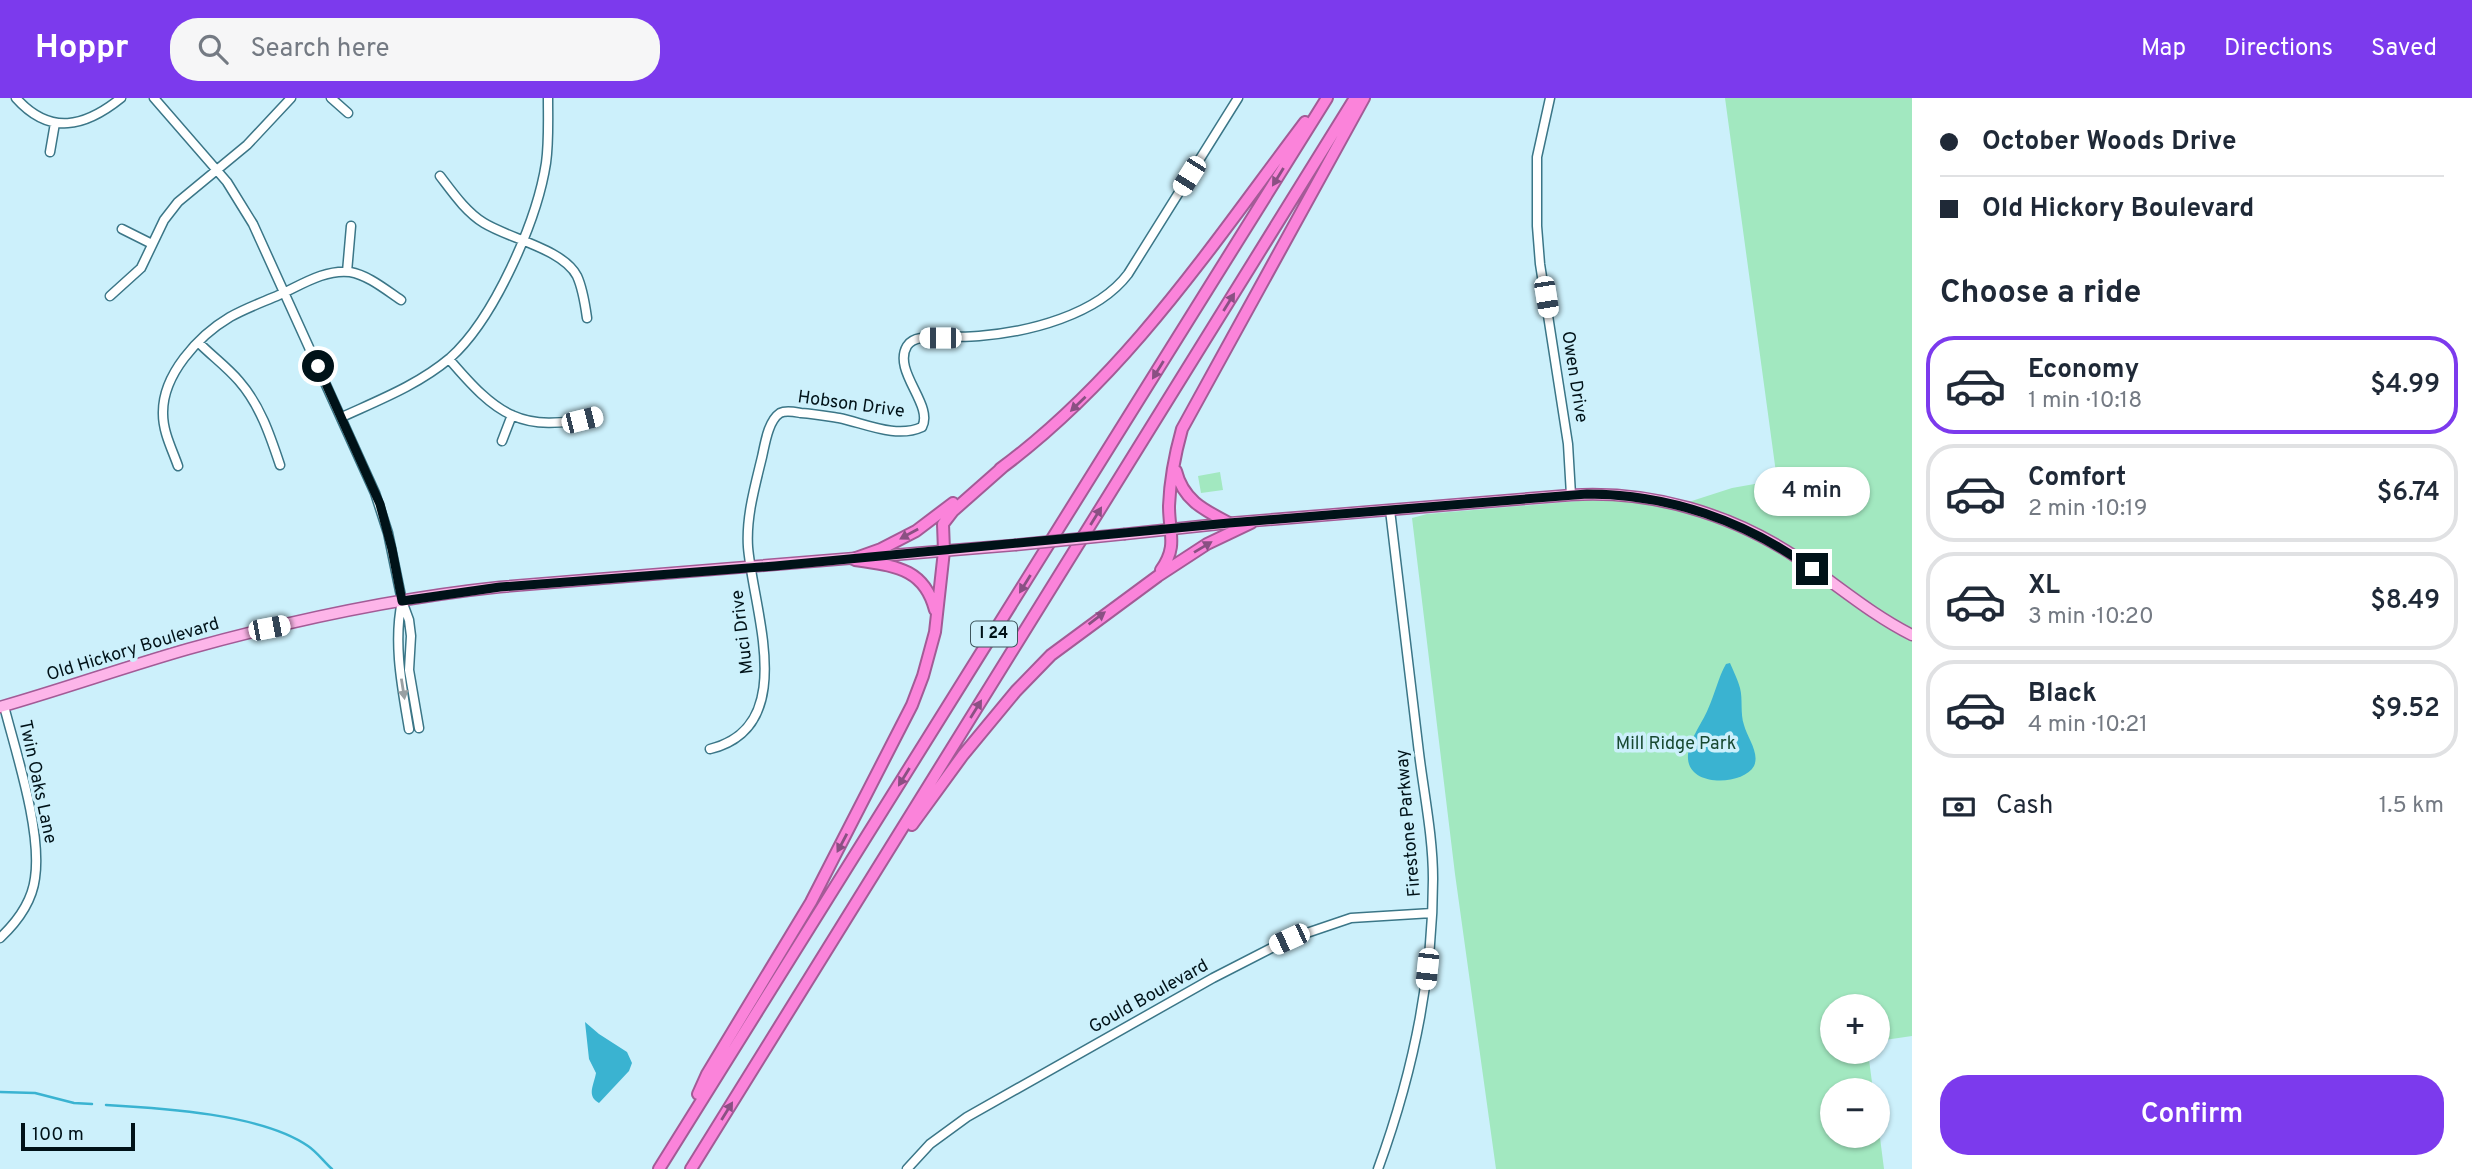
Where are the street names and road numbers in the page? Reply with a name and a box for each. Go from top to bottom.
street label: Owen Drive [1555,330,1593,424]
street label: Hobson Drive [796,386,906,424]
street label: Muci Drive [726,588,760,676]
street label: Old Hickory Boulevard [44,613,222,687]
road number: I 24 [971,622,1017,646]
street label: Twin Oaks Lane [13,718,61,846]
street label: Firestone Parkway [1391,748,1427,898]
street label: Gould Boulevard [1085,955,1213,1039]

